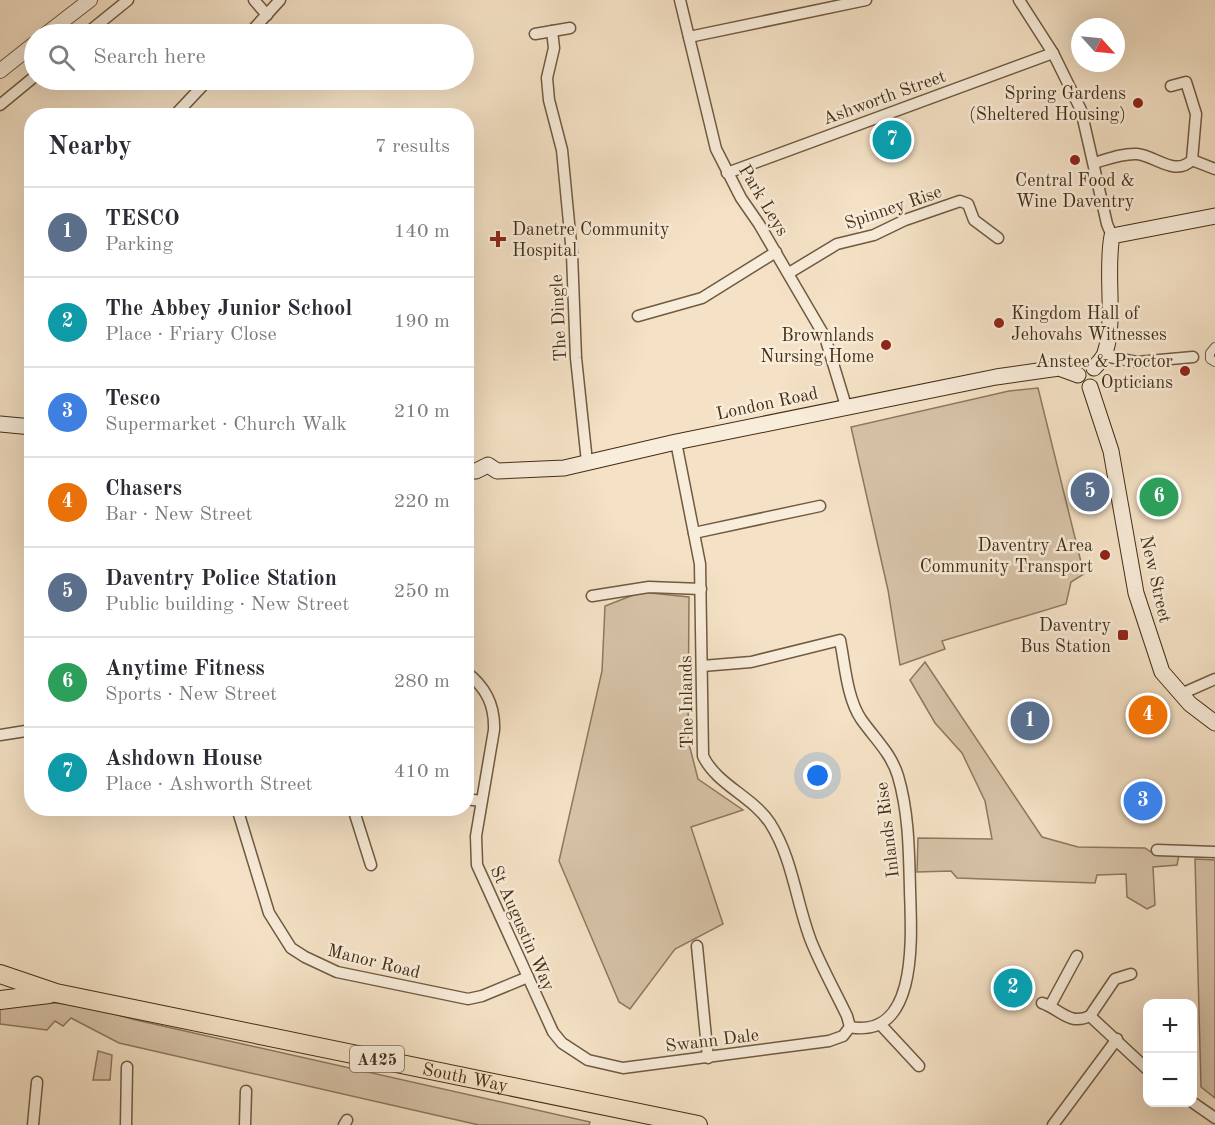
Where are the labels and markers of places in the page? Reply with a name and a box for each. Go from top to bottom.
place label: Spring Gardens (Sheltered Housing) [969,85,1126,124]
marker: Spring Gardens (Sheltered Housing) [1131,96,1145,110]
pin: 7 [872,118,912,162]
marker: Central Food & Wine Daventry [1068,153,1082,167]
place label: Central Food & Wine Daventry [1015,172,1135,211]
place label: Danetre Community Hospital [512,221,670,260]
marker: Danetre Community Hospital [489,230,507,248]
place label: Kingdom Hall of Jehovahs Witnesses [1011,305,1167,344]
marker: Kingdom Hall of Jehovahs Witnesses [992,316,1006,330]
place label: Brownlands Nursing Home [760,327,874,366]
marker: Brownlands Nursing Home [879,338,893,352]
place label: Anstee & Proctor Opticians [1036,353,1174,392]
marker: Anstee & Proctor Opticians [1178,364,1192,378]
pin: 5 [1070,470,1110,514]
pin: 6 [1140,474,1178,520]
place label: Daventry Area Community Transport [920,537,1093,576]
marker: Daventry Area Community Transport [1098,548,1112,562]
place label: Daventry Bus Station [1020,617,1111,656]
marker: Daventry Bus Station [1116,628,1130,642]
pin: 4 [1128,692,1168,738]
pin: 1 [1010,698,1050,744]
pin: 3 [1124,778,1162,824]
pin: 2 [994,966,1032,1010]

